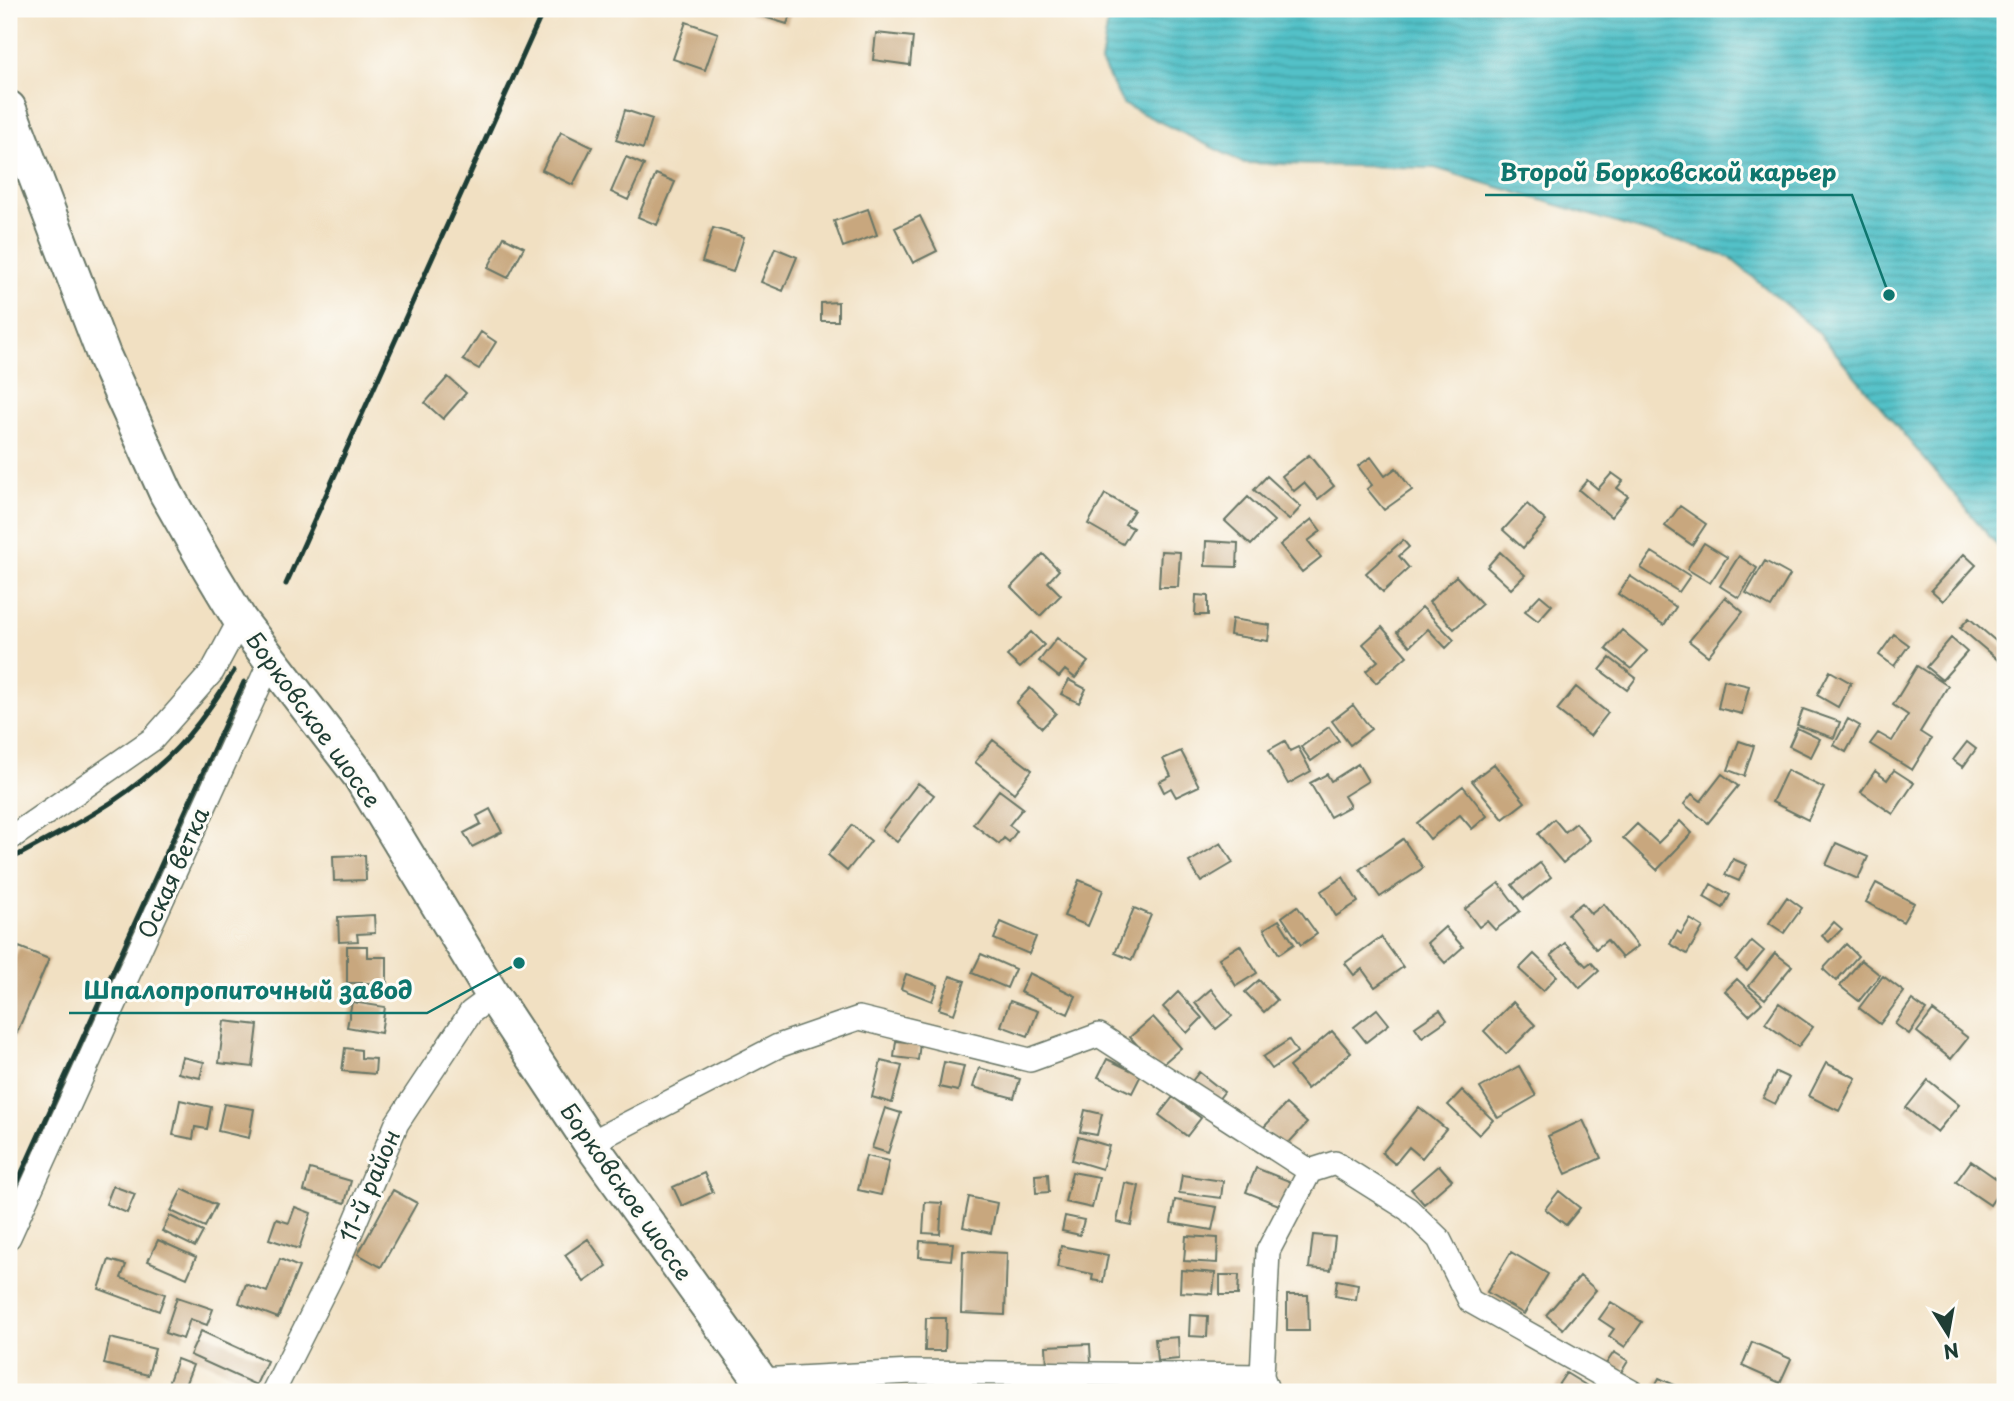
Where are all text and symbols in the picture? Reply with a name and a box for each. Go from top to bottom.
callout: Второй Борковской карьер [1485,150,1852,195]
text: Второй Борковской карьер [1499,153,1837,189]
street label: Борковское шоссе [238,624,390,815]
street label: Оская ветка [128,801,217,944]
callout: Шпалопропиточный завод [69,968,427,1013]
text: Шпалопропиточный завод [84,971,412,1007]
street label: Борковское шоссе [552,1095,702,1287]
street label: 11-й район [329,1123,408,1247]
north arrow [1912,1300,1982,1370]
text: N [1941,1336,1961,1367]

